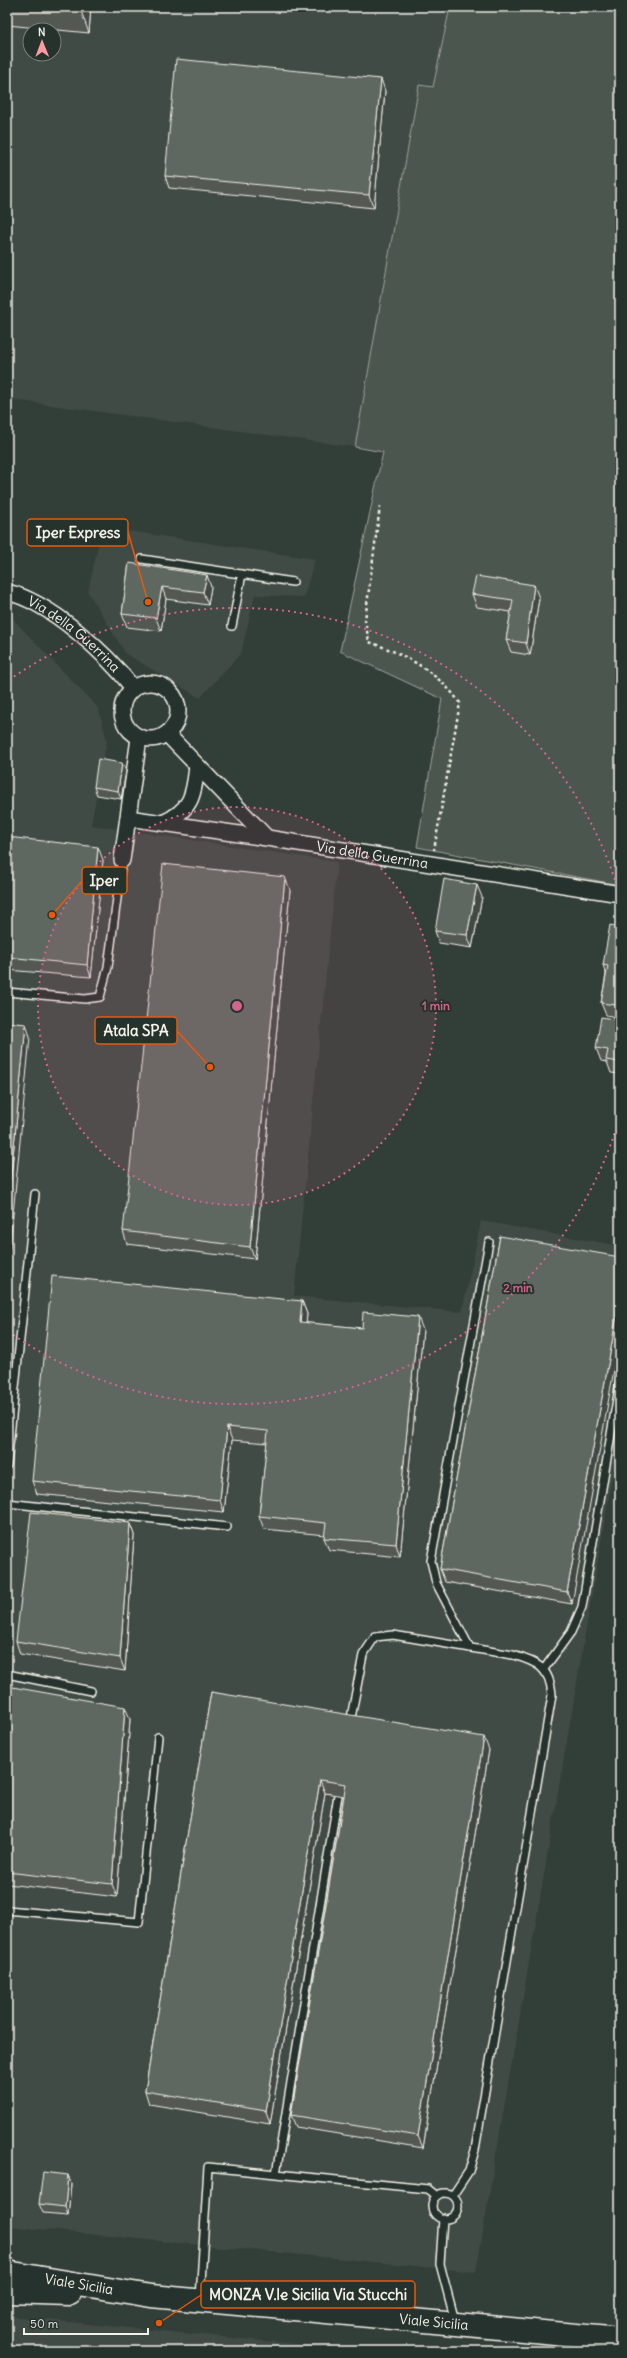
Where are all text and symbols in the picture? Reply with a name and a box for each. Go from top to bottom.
north arrow [22,22,62,62]
text: N [38,25,46,39]
callout: Iper Express [27,519,128,546]
text: Iper Express [36,523,121,543]
street label: Via della Guerrina [25,592,124,676]
street label: Via della Guerrina [315,837,429,872]
callout: Iper [82,867,127,894]
text: Iper [89,871,119,891]
text: 1 min [422,998,450,1013]
centre of rings [230,999,244,1013]
callout: Atala SPA [95,1017,177,1044]
text: Atala SPA [103,1021,169,1040]
text: 2 min [503,1280,533,1295]
street label: Viale Sicilia [43,2269,115,2299]
callout: MONZA V.le Sicilia Via Stucchi [201,2281,415,2308]
text: MONZA V.le Sicilia Via Stucchi [209,2285,407,2304]
scale bar [24,2310,148,2336]
street label: Viale Sicilia [398,2310,469,2334]
text: 50 m [30,2316,59,2331]

